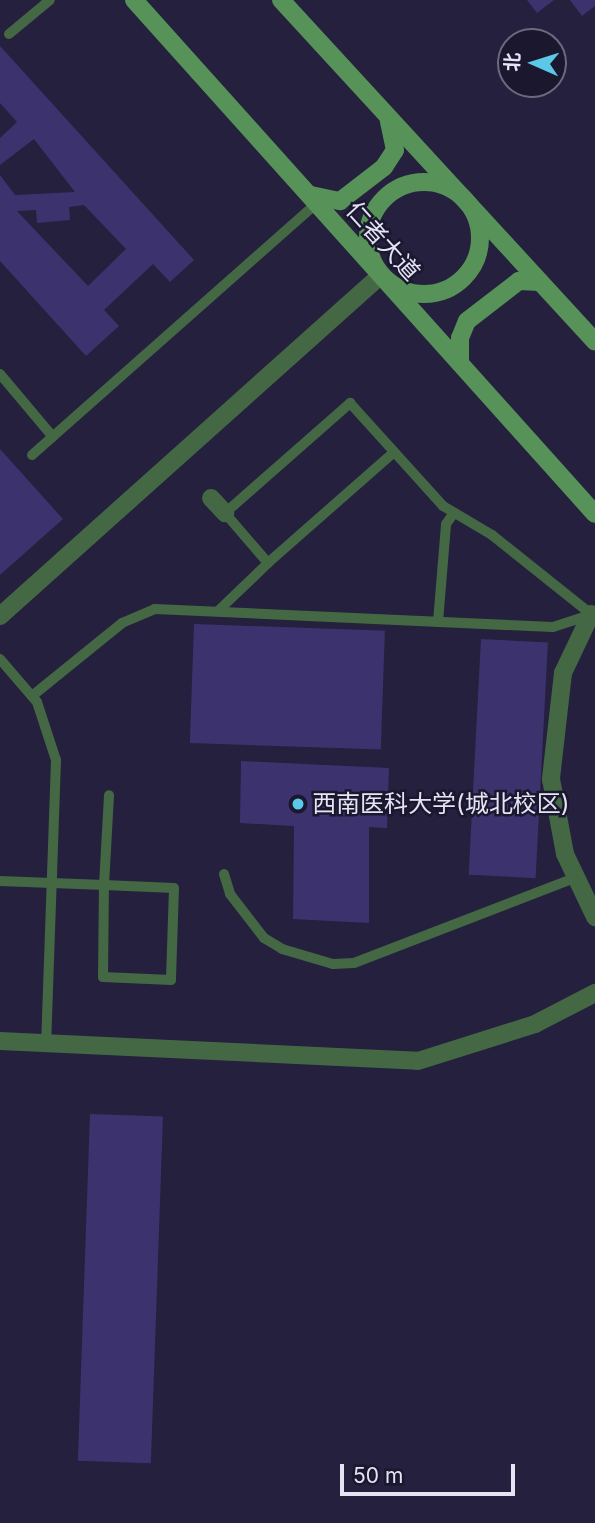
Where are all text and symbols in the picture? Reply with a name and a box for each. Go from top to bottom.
north arrow [497,28,567,98]
text: 北 [501,52,525,72]
street label: 仁者大道 [340,196,426,286]
place label: 西南医科大学(城北校区) [312,790,570,818]
marker: 西南医科大学(城北校区) [290,796,306,812]
scale bar [343,1450,518,1494]
text: 50 m [353,1463,403,1488]

